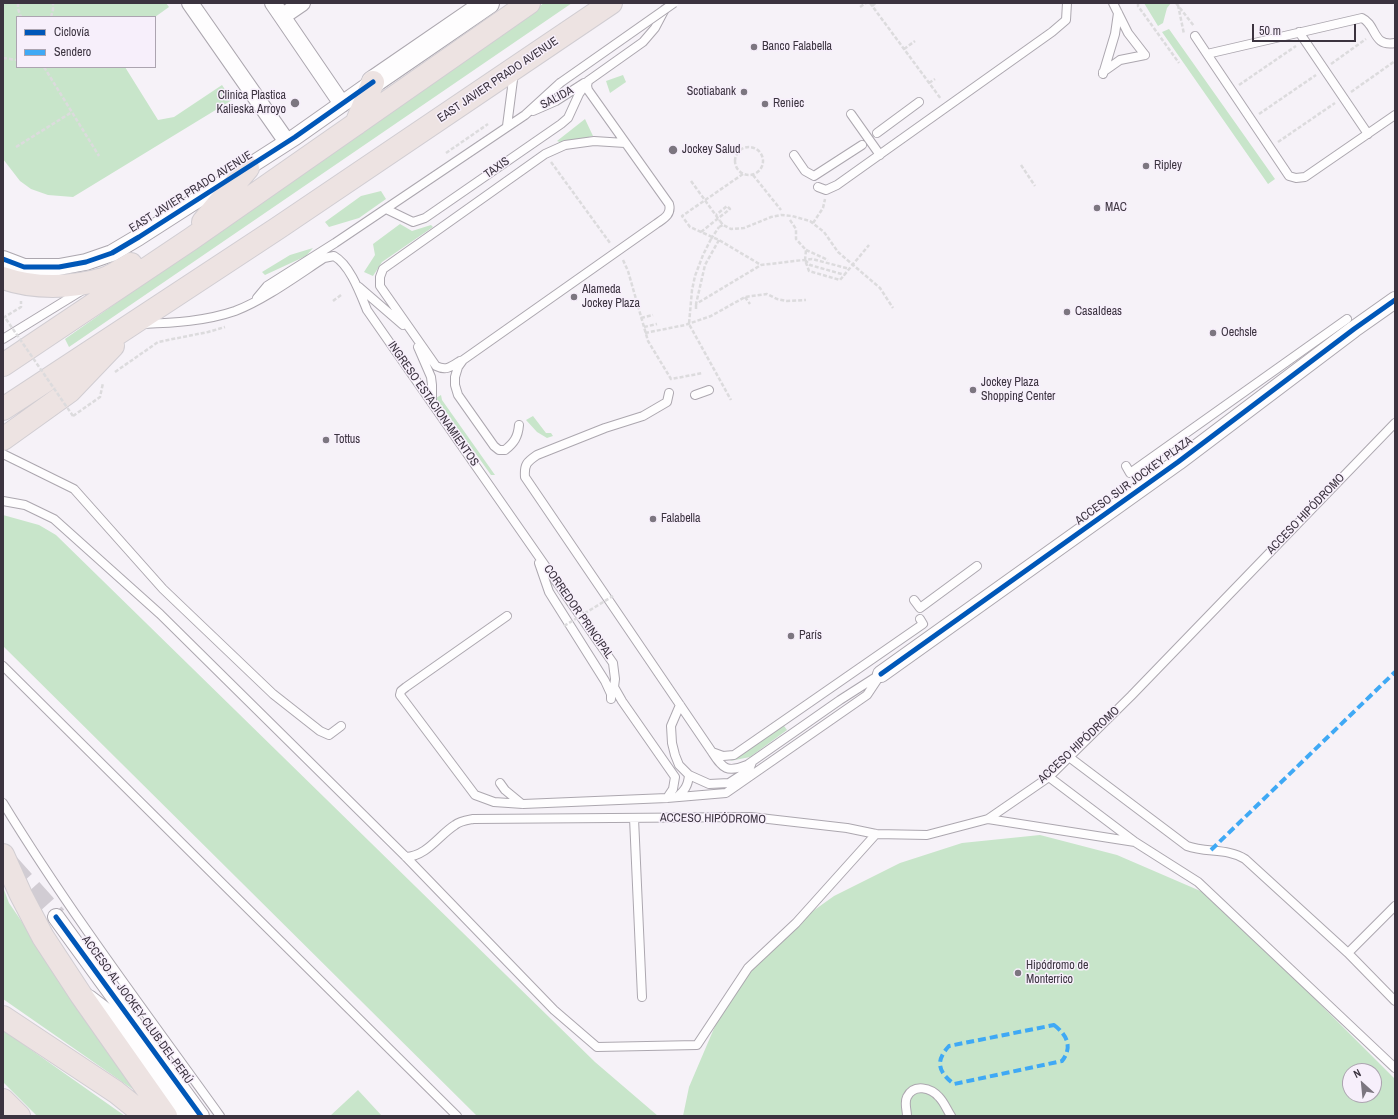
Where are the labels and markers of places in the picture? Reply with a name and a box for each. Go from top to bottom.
place label: Banco Falabella [762,40,832,54]
marker: Banco Falabella [749,42,759,52]
place label: Scotiabank [687,85,736,99]
marker: Scotiabank [739,87,749,97]
place label: Clinica Plastica Kalieska Arroyo [217,89,286,117]
marker: Clinica Plastica Kalieska Arroyo [289,97,301,109]
place label: Reniec [773,97,804,111]
marker: Reniec [760,99,770,109]
place label: Jockey Salud [682,143,741,157]
marker: Jockey Salud [667,144,679,156]
place label: Ripley [1154,159,1182,173]
marker: Ripley [1141,161,1151,171]
place label: MAC [1105,201,1127,215]
marker: MAC [1092,203,1102,213]
place label: Alameda Jockey Plaza [582,283,640,311]
marker: Alameda Jockey Plaza [569,292,579,302]
place label: CasaIdeas [1075,305,1122,319]
marker: CasaIdeas [1062,307,1072,317]
place label: Oechsle [1221,326,1257,340]
marker: Oechsle [1208,328,1218,338]
place label: Jockey Plaza Shopping Center [981,376,1055,404]
marker: Jockey Plaza Shopping Center [968,385,978,395]
place label: Tottus [334,433,360,447]
marker: Tottus [321,435,331,445]
place label: Falabella [661,512,700,526]
marker: Falabella [648,514,658,524]
place label: París [799,629,822,643]
marker: París [786,631,796,641]
place label: Hipódromo de Monterrico [1026,959,1088,987]
marker: Hipódromo de Monterrico [1013,968,1023,978]

